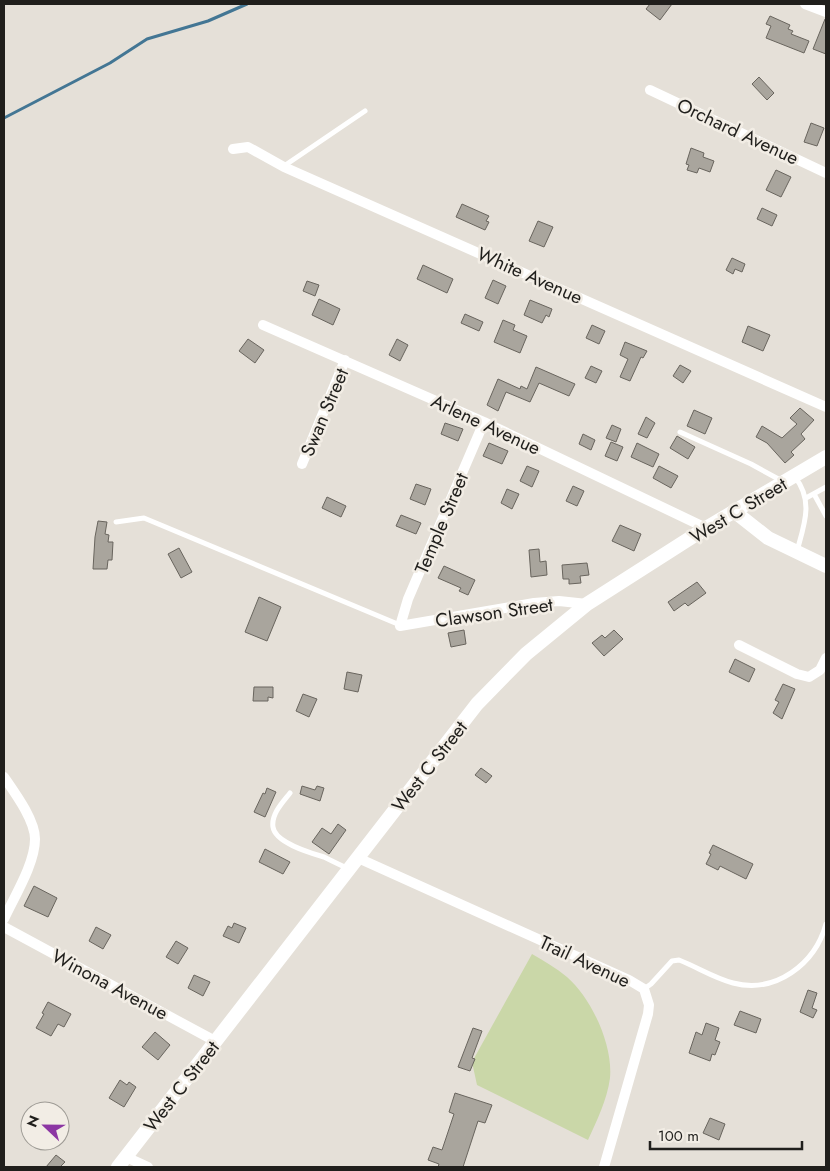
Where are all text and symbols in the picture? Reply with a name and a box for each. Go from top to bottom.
street label: Orchard Avenue [672,91,803,172]
street label: White Avenue [473,240,587,311]
street label: Swan Street [294,363,355,460]
street label: Arlene Avenue [427,387,545,462]
street label: Temple Street [408,468,475,578]
street label: West C Street [685,471,792,550]
street label: Clawson Street [434,591,555,634]
street label: West C Street [385,715,474,818]
street label: Trail Avenue [535,929,635,994]
street label: Winona Avenue [47,942,173,1027]
street label: West C Street [137,1035,226,1138]
north arrow [20,1101,70,1151]
text: N [22,1112,44,1130]
scale bar [650,1118,802,1150]
text: 100 m [658,1125,699,1147]

